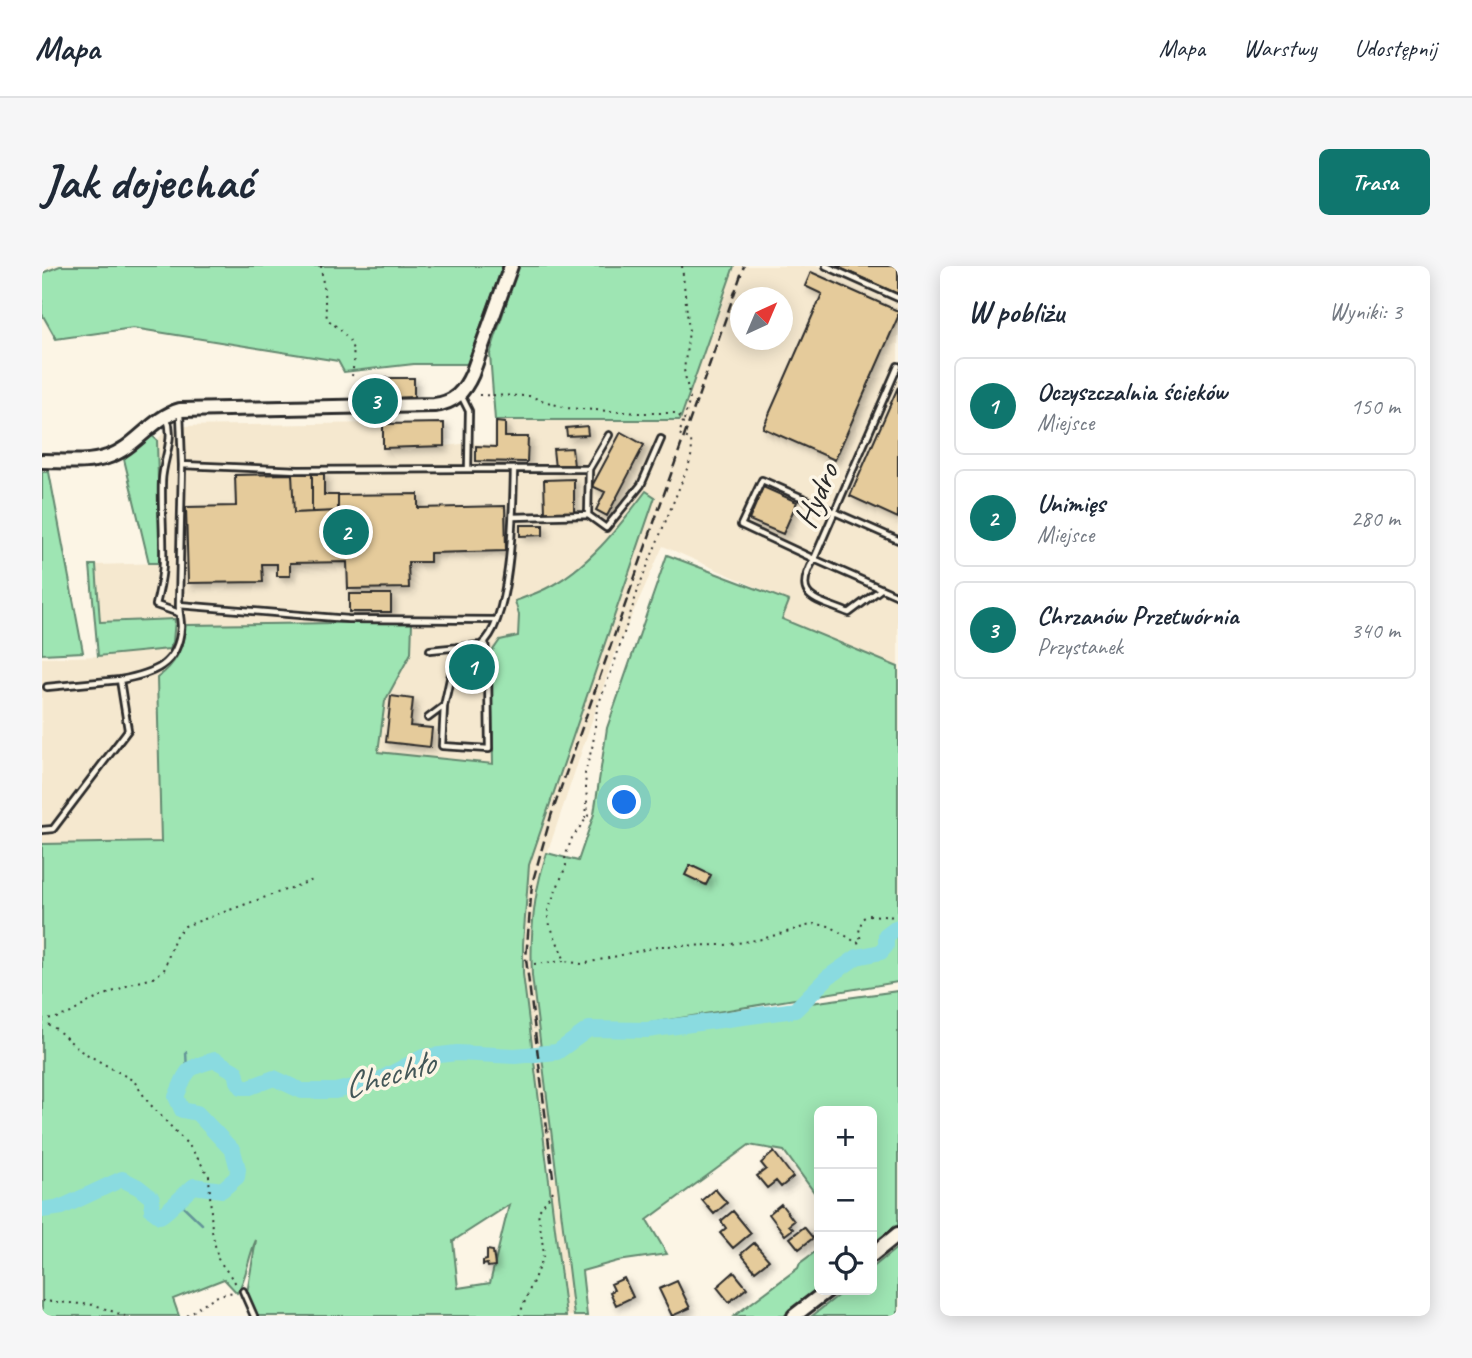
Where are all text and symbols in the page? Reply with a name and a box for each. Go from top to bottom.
text: Mapa [35,27,100,69]
text: Mapa [1159,33,1205,63]
text: Warstwy [1243,33,1316,63]
text: Udostępnij [1354,33,1437,63]
button: Trasa [1319,149,1430,215]
text: Jak dojechać [42,151,253,213]
north arrow [730,287,793,350]
text: W pobliżu [968,293,1064,331]
text: Wyniki: 3 [1329,297,1402,326]
pin: 3 [352,375,398,427]
text: Oczyszczalnia ścieków [1037,375,1227,408]
text: 1 [988,392,998,421]
text: 150 m [1351,392,1400,421]
text: Miejsce [1037,408,1094,437]
street label: Hydro [784,454,849,534]
text: Unimięs [1037,487,1105,520]
text: 2 [988,504,998,533]
text: 280 m [1351,504,1400,533]
pin: 2 [323,506,369,558]
text: Miejsce [1037,520,1094,549]
text: Chrzanów Przetwórnia [1037,599,1238,632]
text: 3 [988,616,998,645]
text: 340 m [1351,616,1400,645]
text: Przystanek [1037,632,1123,661]
pin: 1 [449,641,495,693]
your location [607,785,641,819]
water label: Chechło [337,1039,443,1109]
map controls [814,1106,877,1295]
button: + [814,1106,877,1169]
button: − [814,1169,877,1232]
button: locate [814,1232,877,1295]

